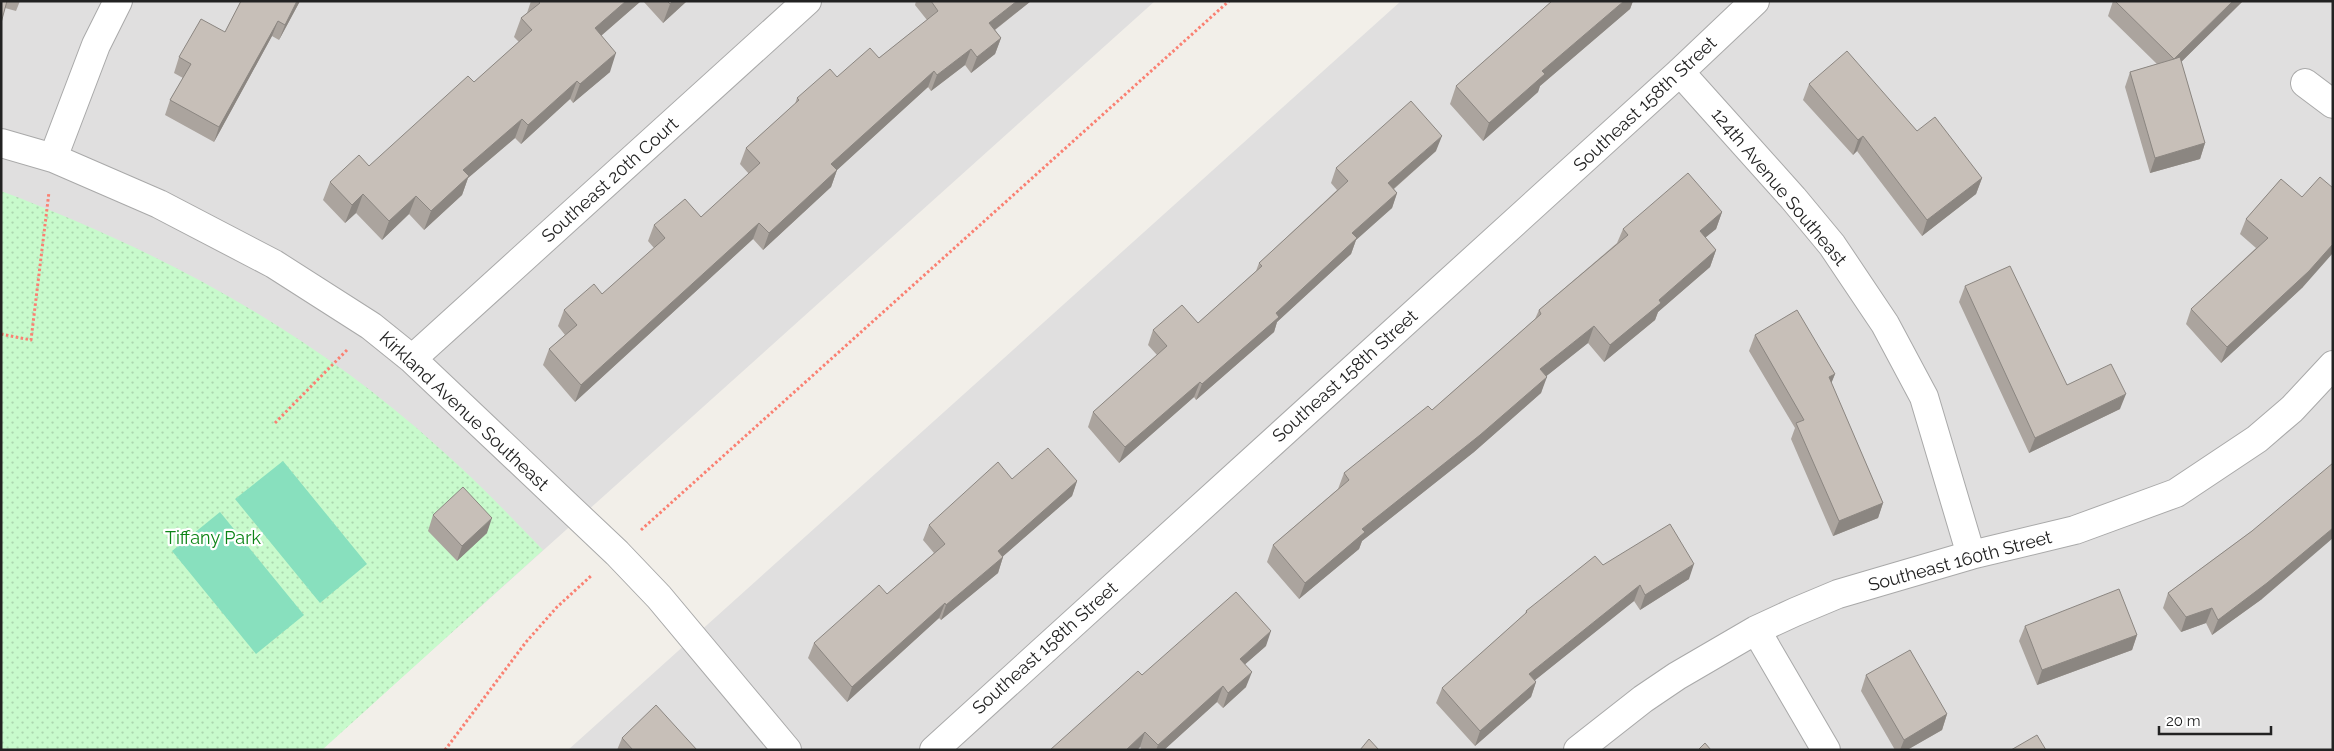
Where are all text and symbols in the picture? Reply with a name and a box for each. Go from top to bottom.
street label: Southeast 158th Street [1569,32,1720,175]
street label: 124th Avenue Southeast [1707,104,1851,270]
street label: Southeast 20th Court [537,113,682,246]
street label: Southeast 158th Street [1268,305,1421,446]
street label: Kirkland Avenue Southeast [375,327,553,495]
street label: Southeast 160th Street [1866,526,2054,595]
park label: Tiffany Park [165,527,261,548]
street label: Southeast 158th Street [968,577,1121,718]
scale bar [2159,704,2272,736]
text: 20 m [2166,712,2201,730]

